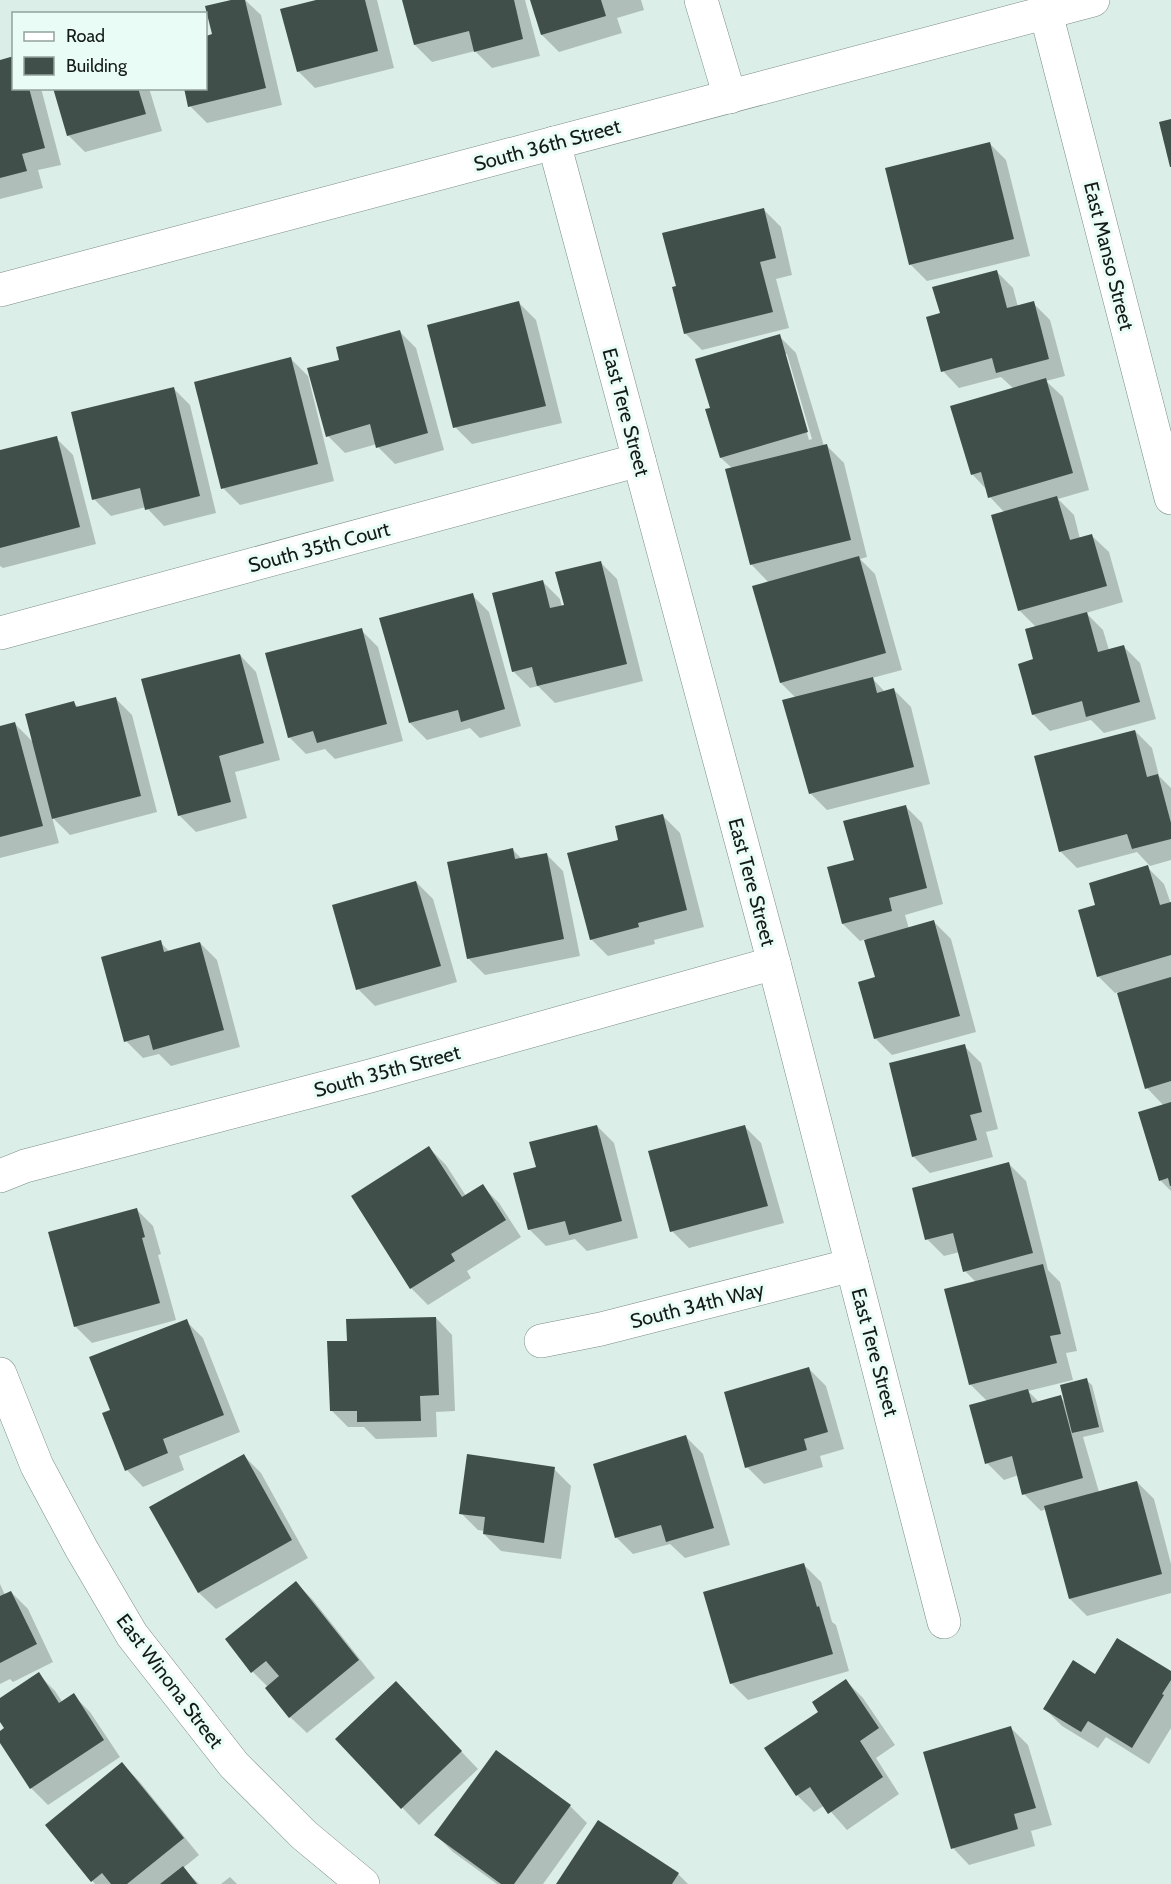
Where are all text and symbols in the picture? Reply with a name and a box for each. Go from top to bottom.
legend [12,12,207,90]
text: Road [66,25,105,47]
text: Building [66,55,128,77]
street label: South 36th Street [471,114,623,176]
street label: East Manso Street [1079,179,1139,333]
street label: East Tere Street [597,345,655,479]
street label: South 35th Court [246,517,393,577]
street label: East Tere Street [723,815,781,949]
street label: South 35th Street [311,1040,463,1102]
street label: South 34th Way [628,1277,766,1333]
street label: East Tere Street [846,1285,904,1419]
street label: East Winona Street [112,1609,229,1753]

